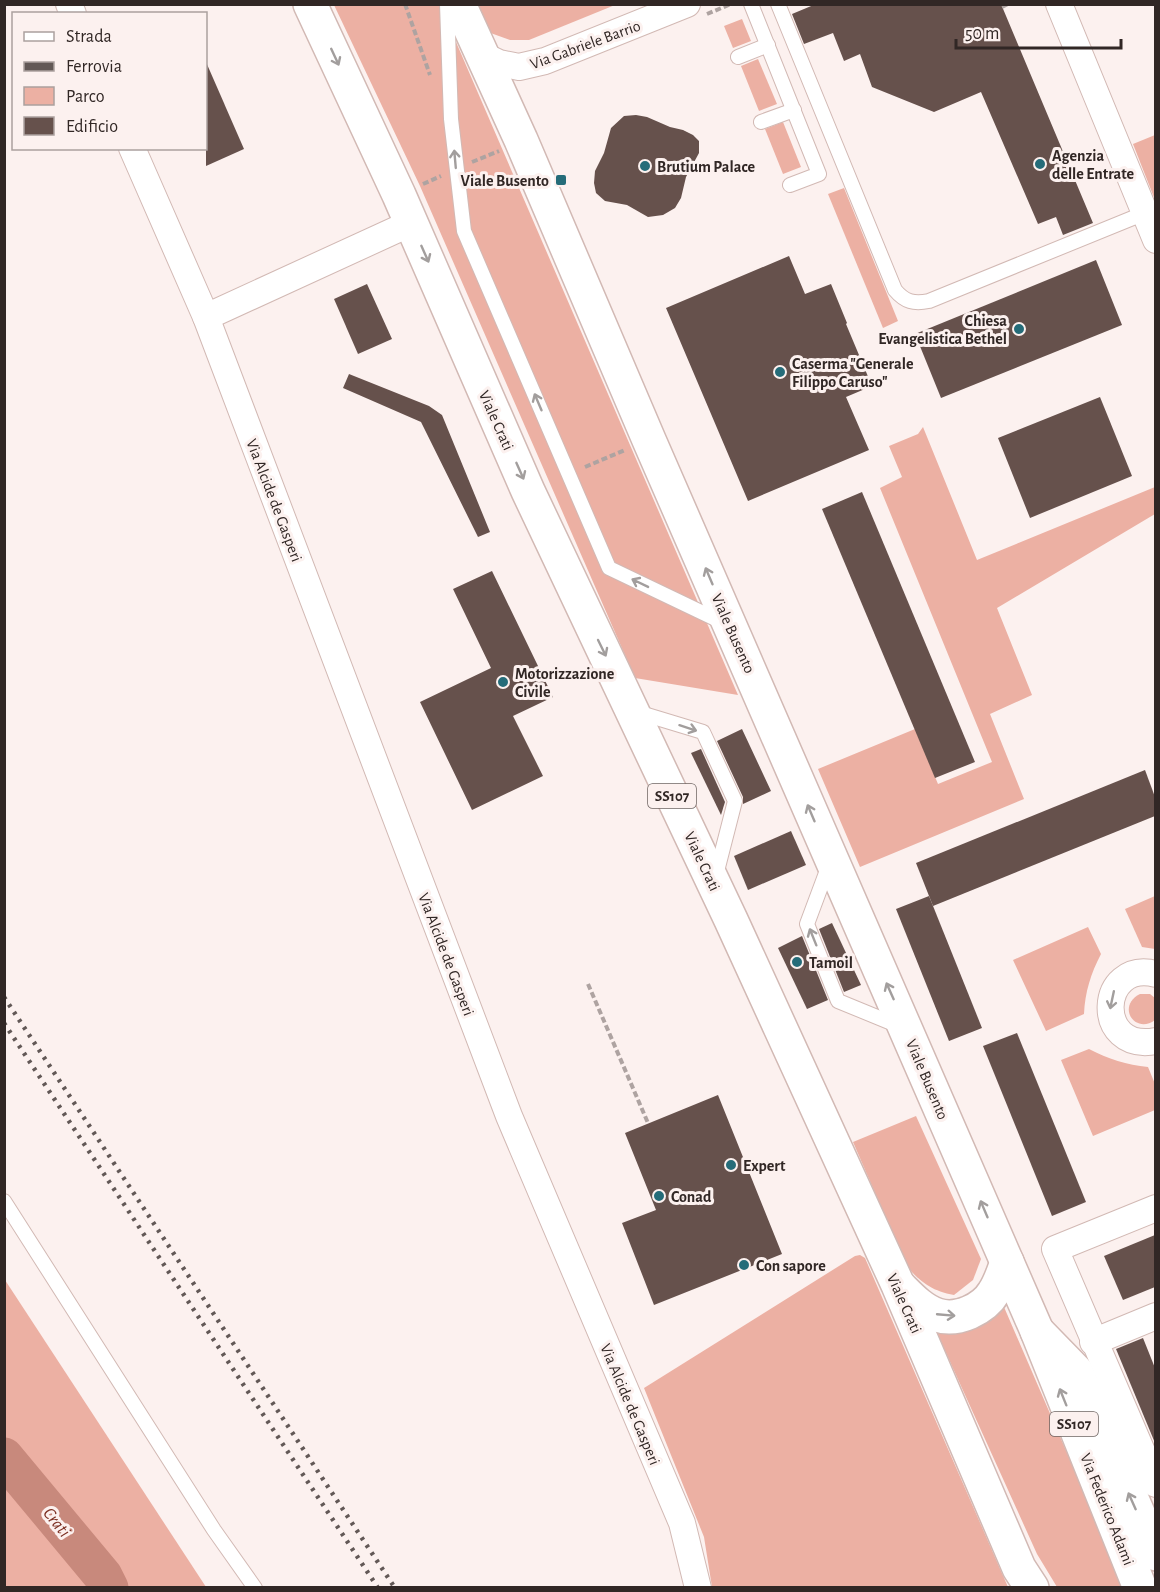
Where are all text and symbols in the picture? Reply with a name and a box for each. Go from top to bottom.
legend [12,12,207,150]
scale bar [956,12,1121,50]
street label: Via Gabriele Barrio [528,18,643,72]
text: 50 m [965,25,999,43]
text: Strada [66,28,112,46]
one-way arrow [329,48,341,66]
text: Ferrovia [66,58,122,76]
text: Parco [66,88,105,106]
text: Edificio [66,118,118,136]
place label: Agenzia delle Entrate [1052,148,1135,182]
one-way arrow [449,150,460,170]
marker: Agenzia delle Entrate [1033,157,1047,171]
marker: Brutium Palace [638,159,652,173]
place label: Brutium Palace [657,159,756,175]
place label: Viale Busento [461,173,549,189]
marker: Viale Busento [554,173,568,187]
one-way arrow [420,244,431,262]
place label: Chiesa Evangelistica Bethel [878,313,1007,347]
marker: Chiesa Evangelistica Bethel [1012,322,1026,336]
place label: Caserma "Generale Filippo Caruso" [792,356,914,390]
marker: Caserma "Generale Filippo Caruso" [773,365,787,379]
street label: Viale Crati [476,388,516,453]
one-way arrow [532,393,543,411]
street label: Via Alcide de Gasperi [243,437,305,564]
one-way arrow [515,462,526,480]
one-way arrow [702,567,714,585]
one-way arrow [632,577,650,589]
street label: Viale Busento [708,591,758,676]
one-way arrow [596,639,608,657]
place label: Motorizzazione Civile [515,666,615,700]
marker: Motorizzazione Civile [496,675,510,689]
one-way arrow [678,723,697,734]
road number: SS107 [648,784,696,808]
one-way arrow [805,804,816,822]
street label: Viale Crati [681,829,723,894]
street label: Via Alcide de Gasperi [415,891,477,1018]
one-way arrow [807,929,818,947]
marker: Tamoil [790,955,804,969]
place label: Tamoil [809,955,853,971]
one-way arrow [884,982,895,1001]
one-way arrow [1106,990,1118,1009]
street label: Viale Busento [903,1037,951,1122]
marker: Expert [724,1158,738,1172]
place label: Expert [743,1158,786,1174]
marker: Conad [652,1189,666,1203]
place label: Conad [671,1189,712,1205]
one-way arrow [978,1200,989,1218]
marker: Con sapore [737,1258,751,1272]
place label: Con sapore [756,1258,826,1274]
street label: Viale Crati [884,1271,924,1336]
one-way arrow [936,1310,955,1321]
street label: Via Alcide de Gasperi [597,1341,663,1467]
one-way arrow [1057,1388,1068,1406]
road number: SS107 [1050,1412,1098,1436]
street label: Via Federico Adami [1077,1451,1137,1568]
one-way arrow [1126,1492,1137,1510]
water label: Crati [39,1504,73,1541]

